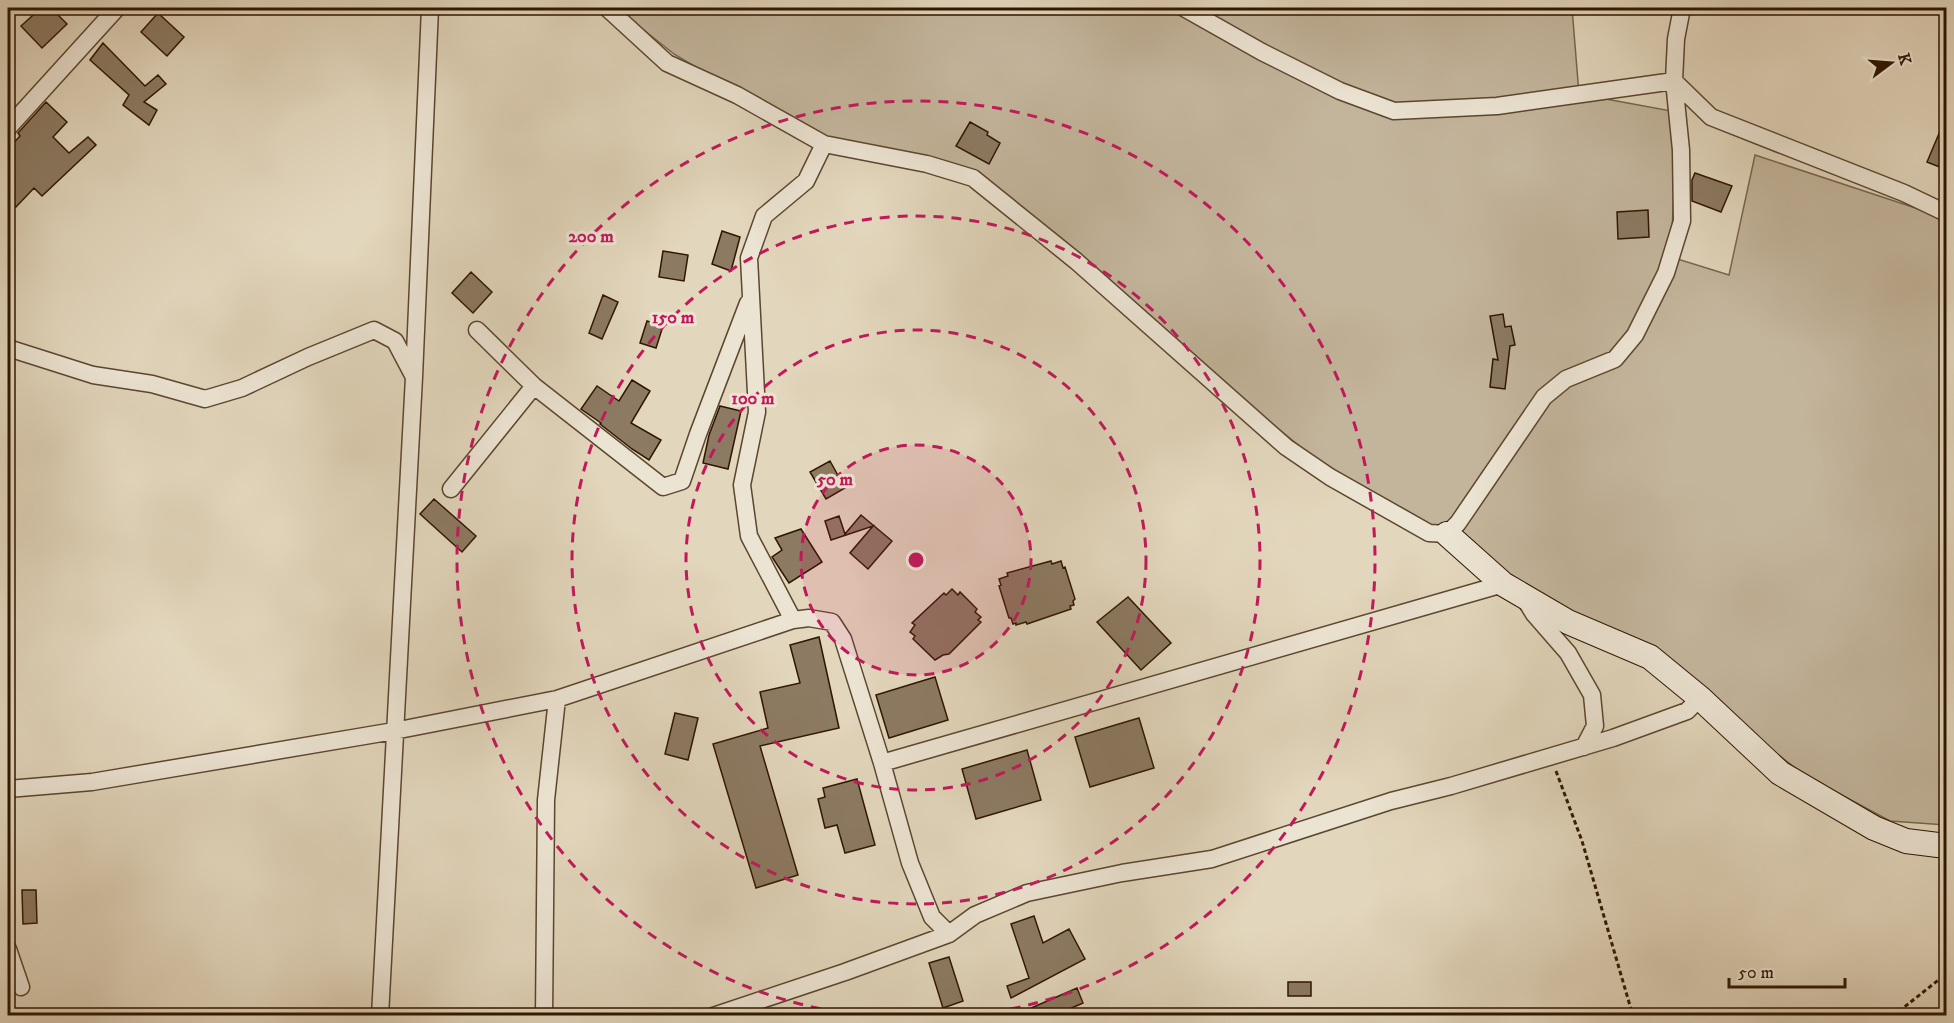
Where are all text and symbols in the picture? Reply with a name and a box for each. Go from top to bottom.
north arrow [1861,33,1921,93]
text: K [1893,51,1916,68]
text: 200 m [568,226,614,248]
text: 150 m [652,307,695,329]
text: 100 m [731,388,775,410]
text: 50 m [816,469,853,491]
centre of rings [906,550,926,570]
scale bar [1729,951,1844,989]
text: 50 m [1738,962,1774,984]

